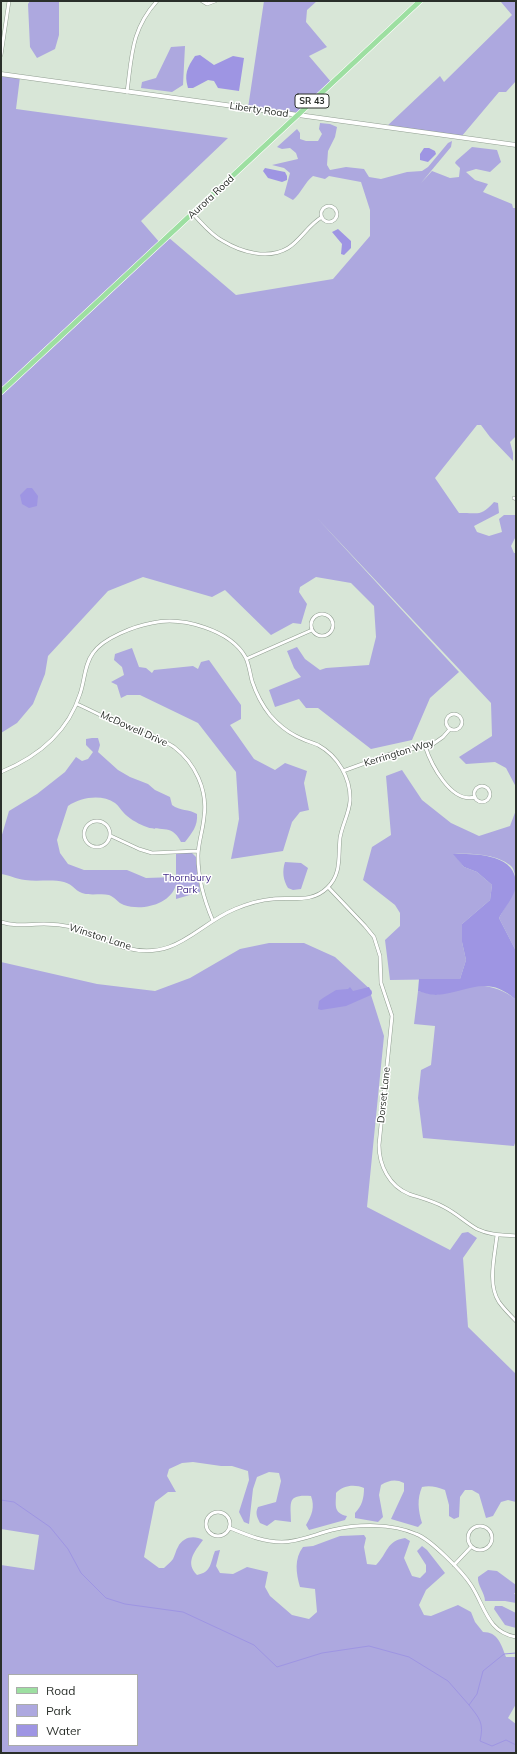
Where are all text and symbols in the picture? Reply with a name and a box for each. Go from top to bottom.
road number: SR 43 [295,94,329,108]
street label: Liberty Road [229,100,289,120]
street label: Aurora Road [185,172,237,222]
street label: McDowell Drive [99,709,169,749]
street label: Kerrington Way [363,737,435,769]
park label: Thornbury Park [163,872,211,896]
street label: Winston Lane [67,921,133,953]
street label: Dorset Lane [375,1067,393,1123]
legend [8,1674,138,1746]
text: Road [46,1683,75,1698]
text: Park [46,1703,71,1718]
text: Water [46,1723,81,1738]

